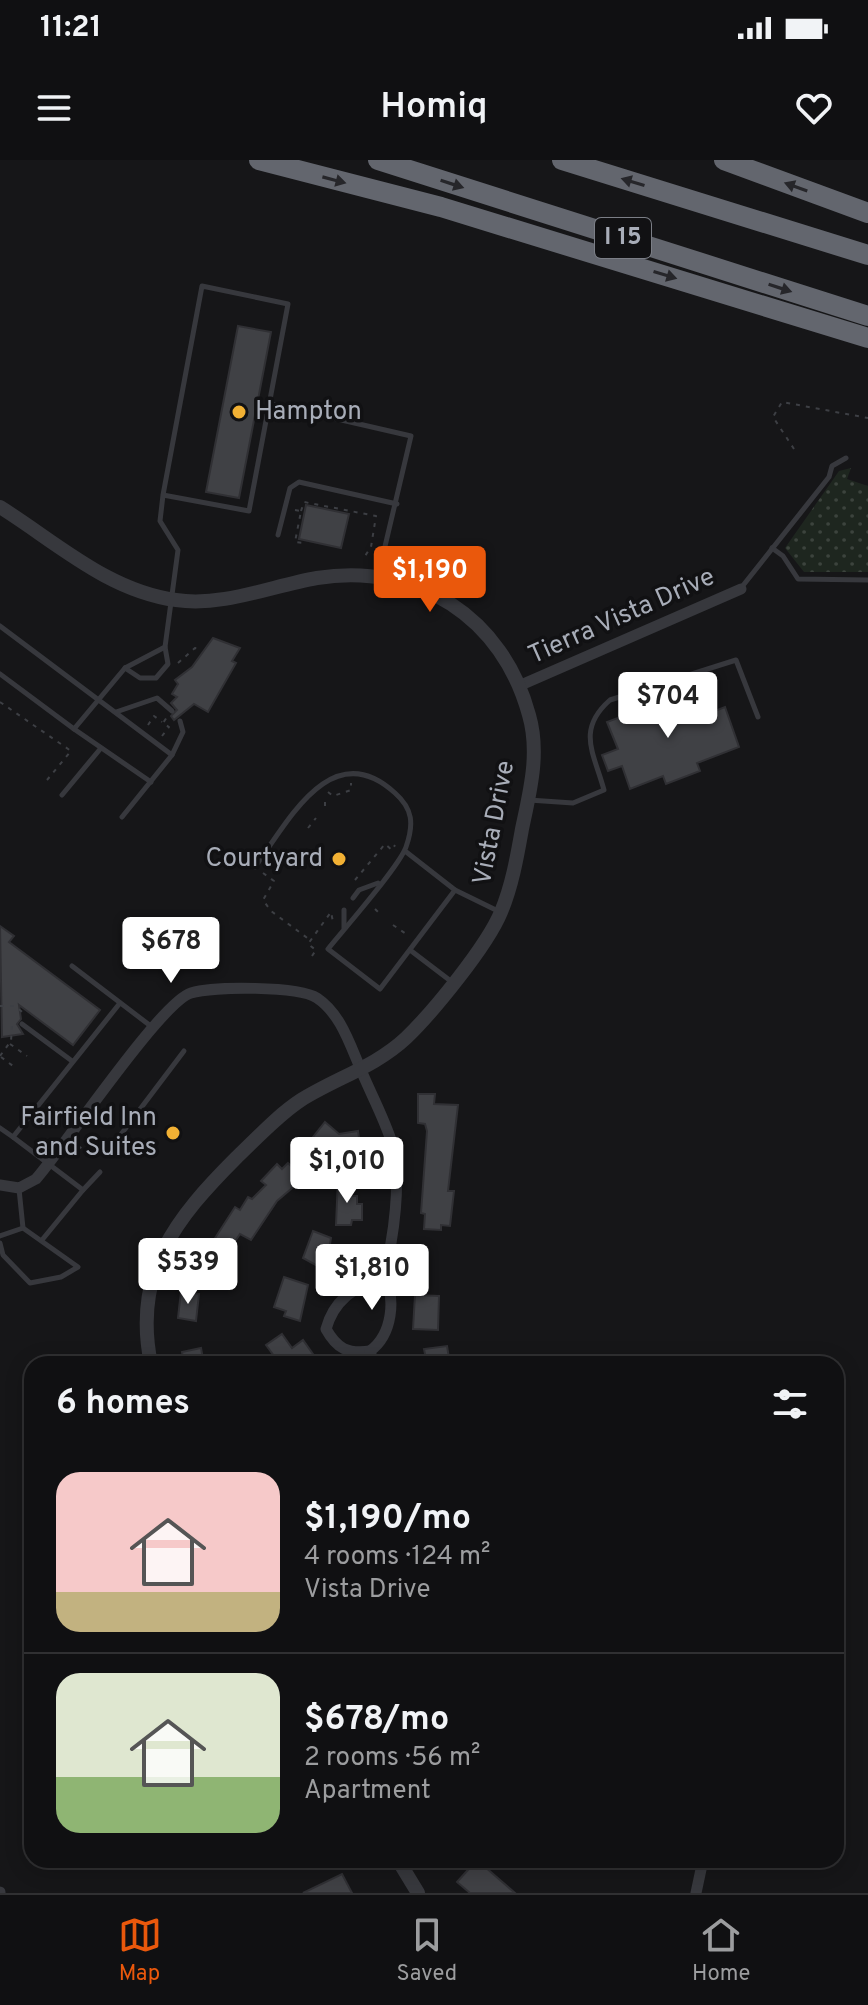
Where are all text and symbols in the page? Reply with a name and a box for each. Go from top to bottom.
text: 11:21 [40,10,102,47]
text: Homiq [380,85,488,131]
icon: menu [32,86,76,130]
icon: heart [792,86,836,130]
one-way arrow [322,174,347,186]
one-way arrow [621,175,645,188]
one-way arrow [440,178,464,190]
one-way arrow [784,180,808,192]
road number: I 15 [595,218,651,258]
one-way arrow [653,269,677,282]
one-way arrow [768,282,792,295]
place label: Hampton [255,396,362,429]
marker: Hampton [230,403,248,421]
pin: $1,190 [365,546,495,614]
text: $1,190 [392,555,468,588]
street label: Tierra Vista Drive [524,561,720,673]
pin: $704 [621,672,715,740]
text: $704 [636,681,700,714]
street label: Vista Drive [467,758,523,888]
place label: Courtyard [206,843,323,876]
marker: Courtyard [330,850,348,868]
pin: $678 [124,917,218,985]
text: $678 [140,926,202,959]
place label: Fairfield Inn and Suites [20,1102,157,1165]
marker: Fairfield Inn and Suites [164,1124,182,1142]
pin: $1,010 [282,1137,412,1205]
text: $1,010 [308,1146,386,1179]
pin: $539 [141,1238,235,1306]
pin: $1,810 [307,1244,437,1312]
text: $539 [156,1247,220,1280]
text: $1,810 [334,1253,410,1286]
icon: filters [768,1382,812,1426]
text: 6 homes [56,1383,190,1426]
text: $1,190/mo [304,1498,471,1541]
icon: home [120,1504,216,1600]
text: 4 rooms · 124 m² [304,1541,491,1574]
text: Vista Drive [304,1574,430,1607]
text: $678/mo [304,1699,449,1742]
icon: home [120,1705,216,1801]
text: 2 rooms · 56 m² [304,1742,480,1775]
text: Apartment [304,1775,431,1808]
tab: Map [118,1913,162,1988]
tab: Saved [397,1913,457,1988]
tab: Home [692,1913,750,1988]

